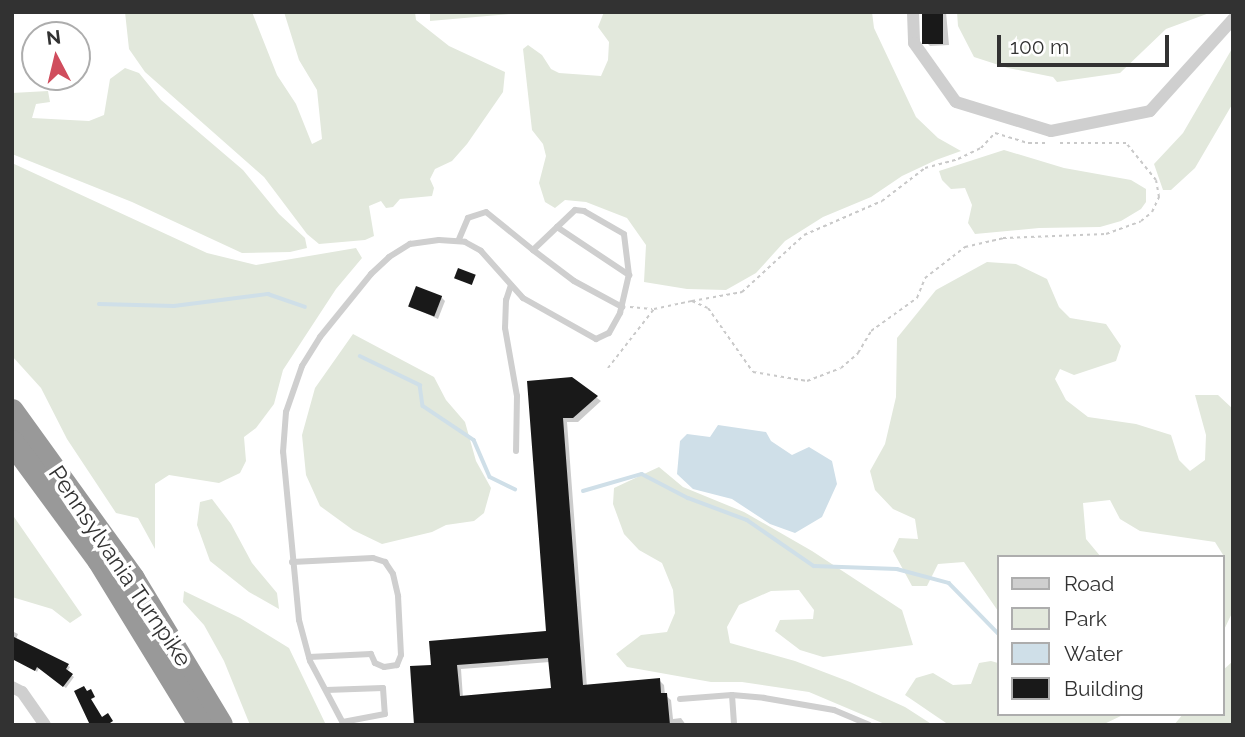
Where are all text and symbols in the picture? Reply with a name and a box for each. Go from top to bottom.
north arrow [21,21,91,91]
scale bar [1000,21,1172,65]
text: N [45,25,62,49]
text: 100 m [1010,34,1069,59]
street label: Pennsylvania Turnpike [42,460,198,672]
legend [996,555,1224,716]
text: Road [1064,571,1114,596]
text: Park [1064,606,1107,631]
text: Water [1064,641,1123,666]
text: Building [1064,676,1144,701]

